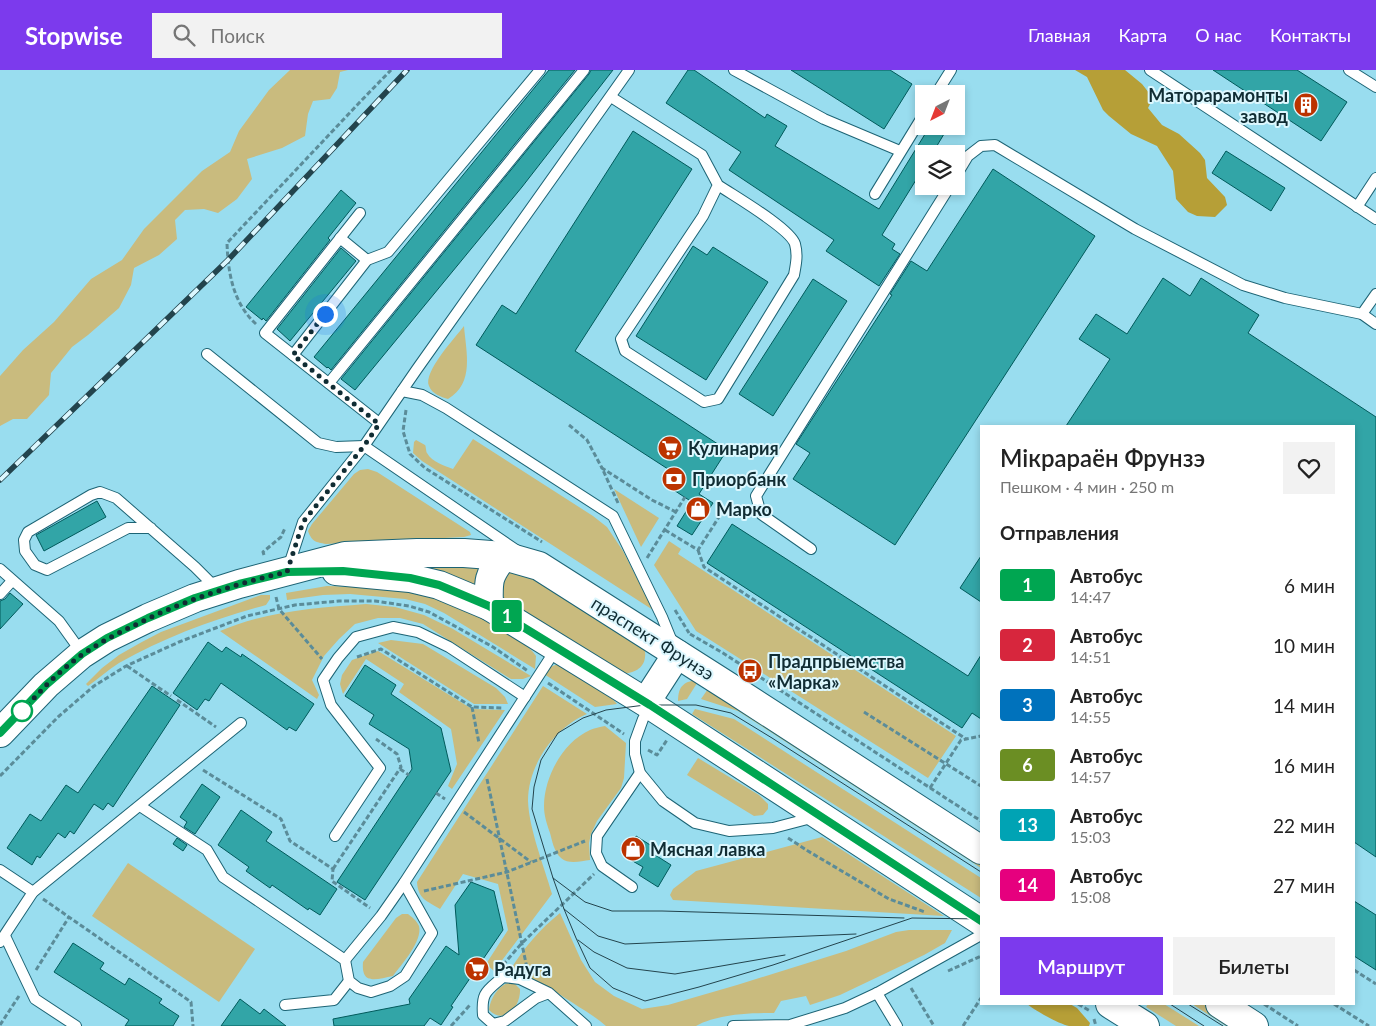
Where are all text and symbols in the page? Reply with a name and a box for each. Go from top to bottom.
search box [152,13,502,58]
text: Stopwise [25,21,122,50]
icon: search [170,21,198,49]
text: Поиск [210,24,265,47]
text: Главная [1028,24,1091,46]
text: Карта [1119,24,1167,46]
text: О нас [1195,24,1242,46]
text: Контакты [1270,24,1351,46]
place label: Маторарамонты завод [1148,84,1289,127]
north arrow [915,85,965,135]
map controls [915,85,965,195]
building icon: Маторарамонты завод [1293,92,1319,118]
button: layers [915,145,965,195]
your location [313,302,338,327]
supermarket icon: Кулинария [657,435,683,461]
place label: Кулинария [688,437,779,459]
button: heart [1283,442,1335,494]
text: Мікрараён Фрунзэ [1000,443,1205,472]
bank icon: Приорбанк [661,466,687,492]
place label: Приорбанк [692,468,787,490]
text: Пешком · 4 мин · 250 m [1000,477,1174,496]
shop icon: Марко [685,496,711,522]
place label: Марко [716,498,772,520]
text: Отправления [1000,521,1119,544]
text: Автобус [1070,564,1143,587]
text: 1 [1022,574,1033,596]
text: 6 мин [1284,574,1335,597]
text: 14:47 [1070,587,1111,606]
street label: праспект Фрунзэ [588,591,718,685]
line badge: 1 [491,600,523,632]
text: 1 [502,605,512,627]
text: Автобус [1070,624,1143,647]
text: 2 [1022,634,1033,656]
text: 10 мин [1273,634,1335,657]
text: 14:51 [1070,647,1111,666]
place label: Прадпрыемства «Марка» [768,650,904,693]
bus stop icon: Прадпрыемства «Марка» [737,658,763,684]
text: Автобус [1070,684,1143,707]
text: 3 [1022,694,1033,716]
text: 14 мин [1273,694,1335,717]
unlabelled marker [11,700,33,722]
text: 14:55 [1070,707,1111,726]
text: Автобус [1070,744,1143,767]
text: 6 [1022,754,1033,776]
text: 16 мин [1273,754,1335,777]
text: 14:57 [1070,767,1111,786]
text: Автобус [1070,804,1143,827]
text: 13 [1017,814,1038,836]
text: 22 мин [1273,814,1335,837]
text: 15:03 [1070,827,1111,846]
shop icon: Мясная лавка [620,836,646,862]
place label: Мясная лавка [650,838,765,860]
text: Автобус [1070,864,1143,887]
text: 14 [1017,874,1038,896]
text: 27 мин [1273,874,1335,897]
text: 15:08 [1070,887,1111,906]
button: Маршрут [1000,937,1163,995]
button: Билеты [1173,937,1335,995]
supermarket icon: Радуга [464,956,490,982]
place label: Радуга [494,958,551,980]

